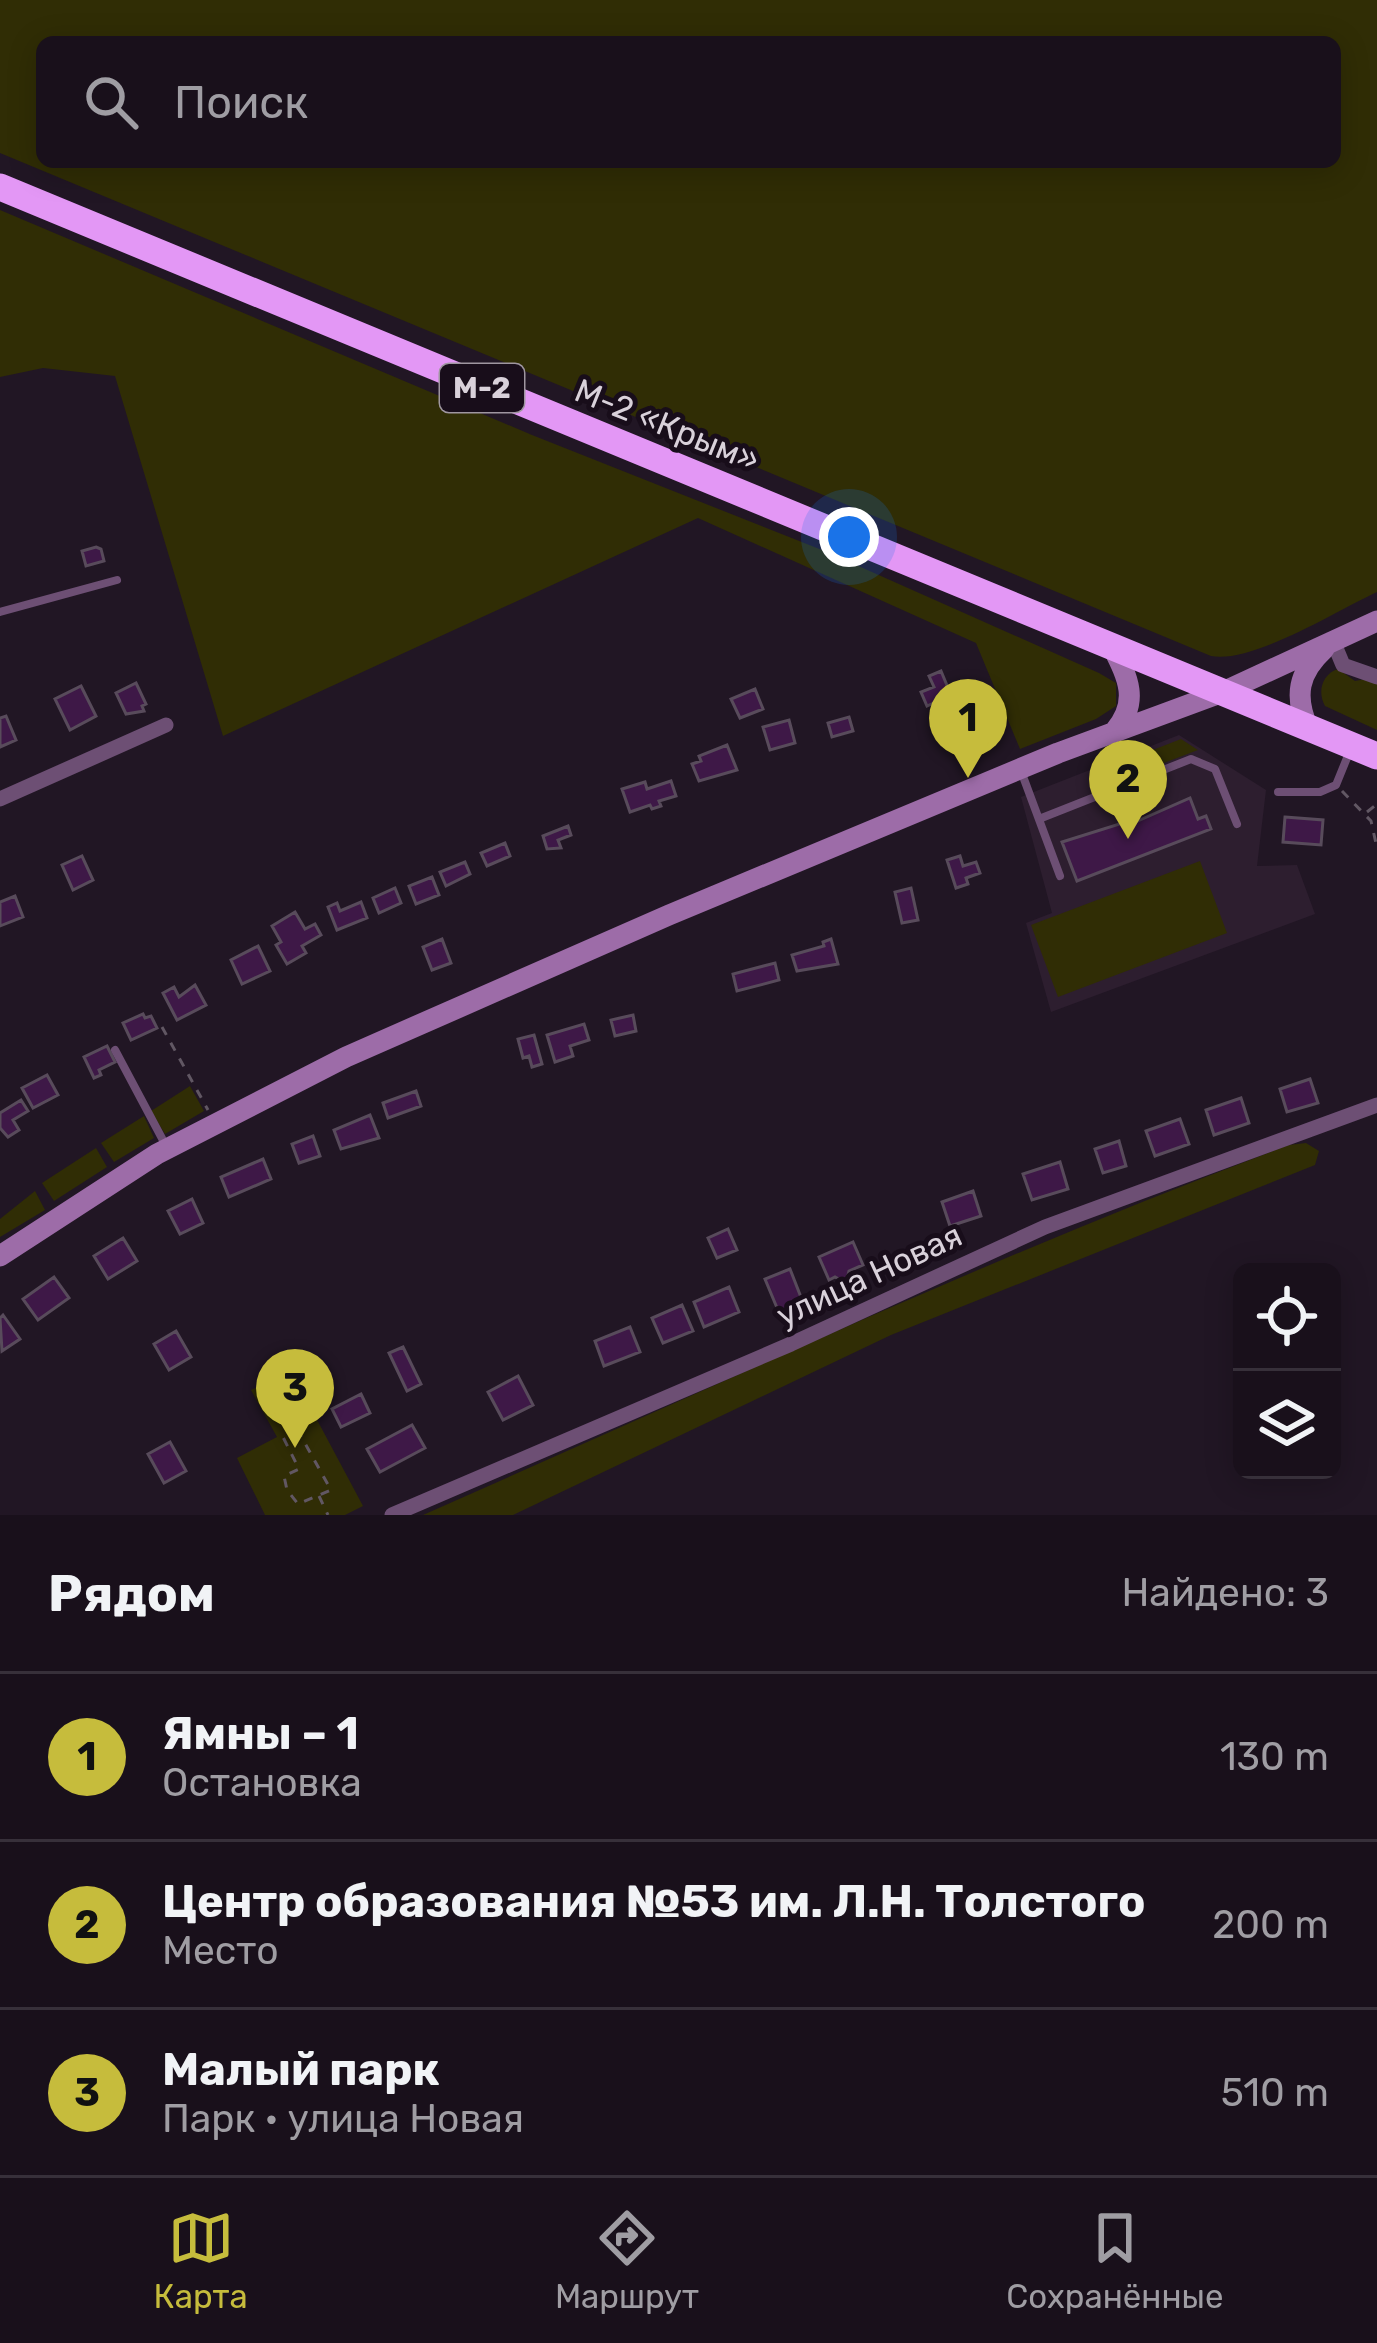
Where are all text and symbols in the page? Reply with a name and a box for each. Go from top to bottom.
search box [36,36,1341,168]
icon: search [78,69,144,135]
text: Поиск [174,76,308,129]
road number: М-2 [440,364,524,412]
street label: М-2 «Крым» [569,370,765,480]
your location [819,507,879,567]
pin: 1 [929,679,1007,778]
pin: 2 [1089,740,1167,839]
street label: улица Новая [770,1215,968,1335]
map controls [1233,1263,1341,1479]
button: locate [1233,1263,1341,1371]
pin: 3 [256,1349,334,1448]
button: layers [1233,1371,1341,1479]
text: Рядом [48,1563,215,1624]
text: Найдено: 3 [1122,1570,1329,1616]
text: Ямны – 1 [162,1707,359,1760]
text: 1 [77,1734,97,1780]
text: 130 m [1220,1734,1329,1780]
text: Остановка [162,1760,362,1806]
text: Центр образования №53 им. Л.Н. Толстого [162,1875,1145,1928]
text: 2 [74,1902,100,1948]
text: 200 m [1212,1902,1329,1948]
text: Место [162,1928,279,1974]
text: Малый парк [162,2043,440,2096]
text: 3 [74,2070,100,2116]
text: 510 m [1221,2070,1329,2116]
text: Парк · улица Новая [162,2096,524,2142]
tab: Карта [154,2205,248,2316]
tab: Маршрут [555,2205,699,2316]
tab: Сохранённые [1006,2205,1223,2316]

